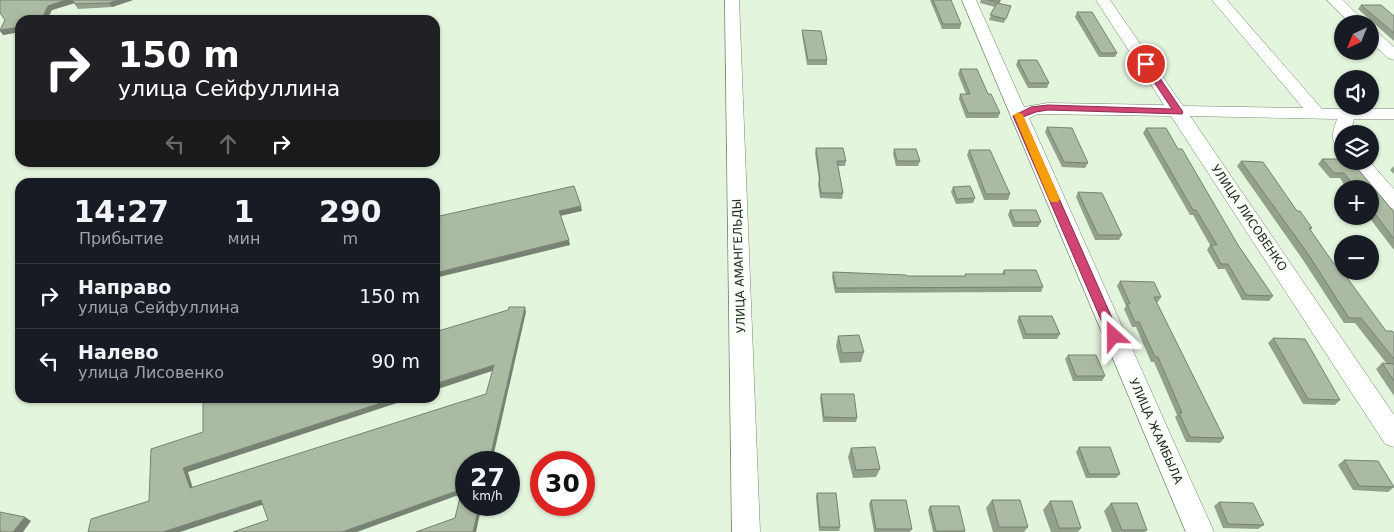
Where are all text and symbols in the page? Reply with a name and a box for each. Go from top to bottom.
north arrow [1334,15,1379,60]
map controls [1334,15,1379,280]
icon: right [35,35,100,100]
text: 150 m [118,35,240,75]
pin [1125,43,1167,85]
icon: arrive [1132,50,1160,78]
button: sound [1334,70,1379,115]
text: улица Сейфуллина [118,76,340,101]
button: layers [1334,125,1379,170]
icon: left [161,130,189,158]
icon: ahead [214,130,242,158]
icon: right [267,130,295,158]
street label: УЛИЦА ЛИСОВЕНКО [1208,162,1290,274]
button: + [1334,180,1379,225]
text: 14:27 [73,194,169,229]
text: 1 [234,194,254,229]
text: 290 [319,194,382,229]
street label: УЛИЦА АМАНГЕЛЬДЫ [730,199,748,333]
text: Прибытие [79,229,164,248]
text: мин [227,229,260,248]
text: m [342,229,358,248]
button: − [1334,235,1379,280]
text: Направо [78,276,171,298]
icon: right [35,282,63,310]
text: 150 m [359,285,420,307]
text: улица Сейфуллина [78,298,240,317]
position arrow [1087,309,1139,361]
text: Налево [78,341,159,363]
icon: left [35,347,63,375]
text: 90 m [371,350,420,372]
text: улица Лисовенко [78,363,224,382]
street label: УЛИЦА ЖАМБЫЛА [1126,376,1186,487]
speed limit sign: 30 [530,451,595,516]
text: 27 [470,463,505,492]
text: km/h [472,489,503,503]

